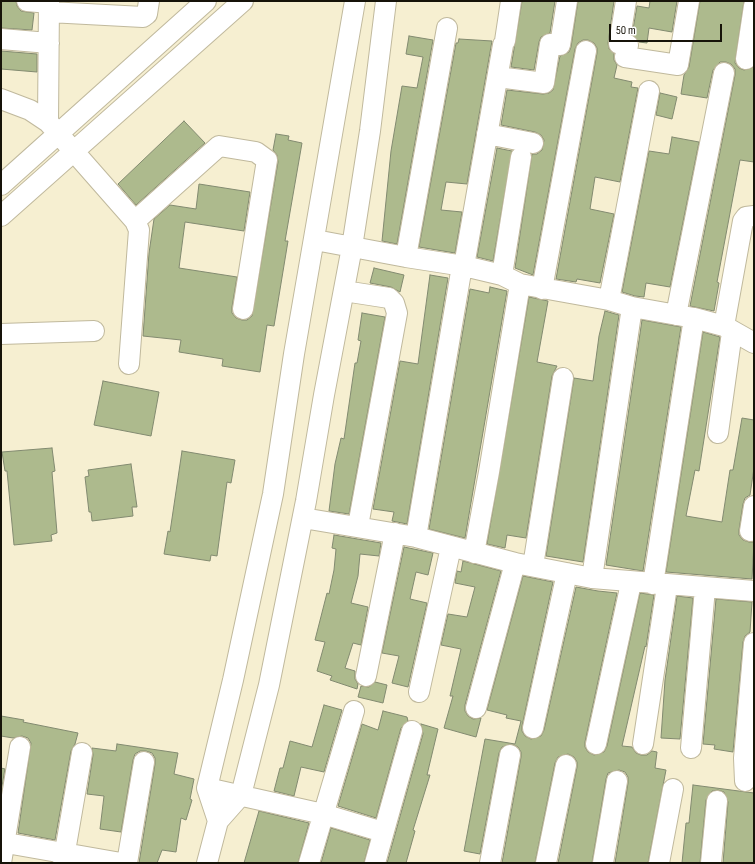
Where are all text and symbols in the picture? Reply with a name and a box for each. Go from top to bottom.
scale bar [611,16,724,42]
text: 50 m [616,23,636,38]

